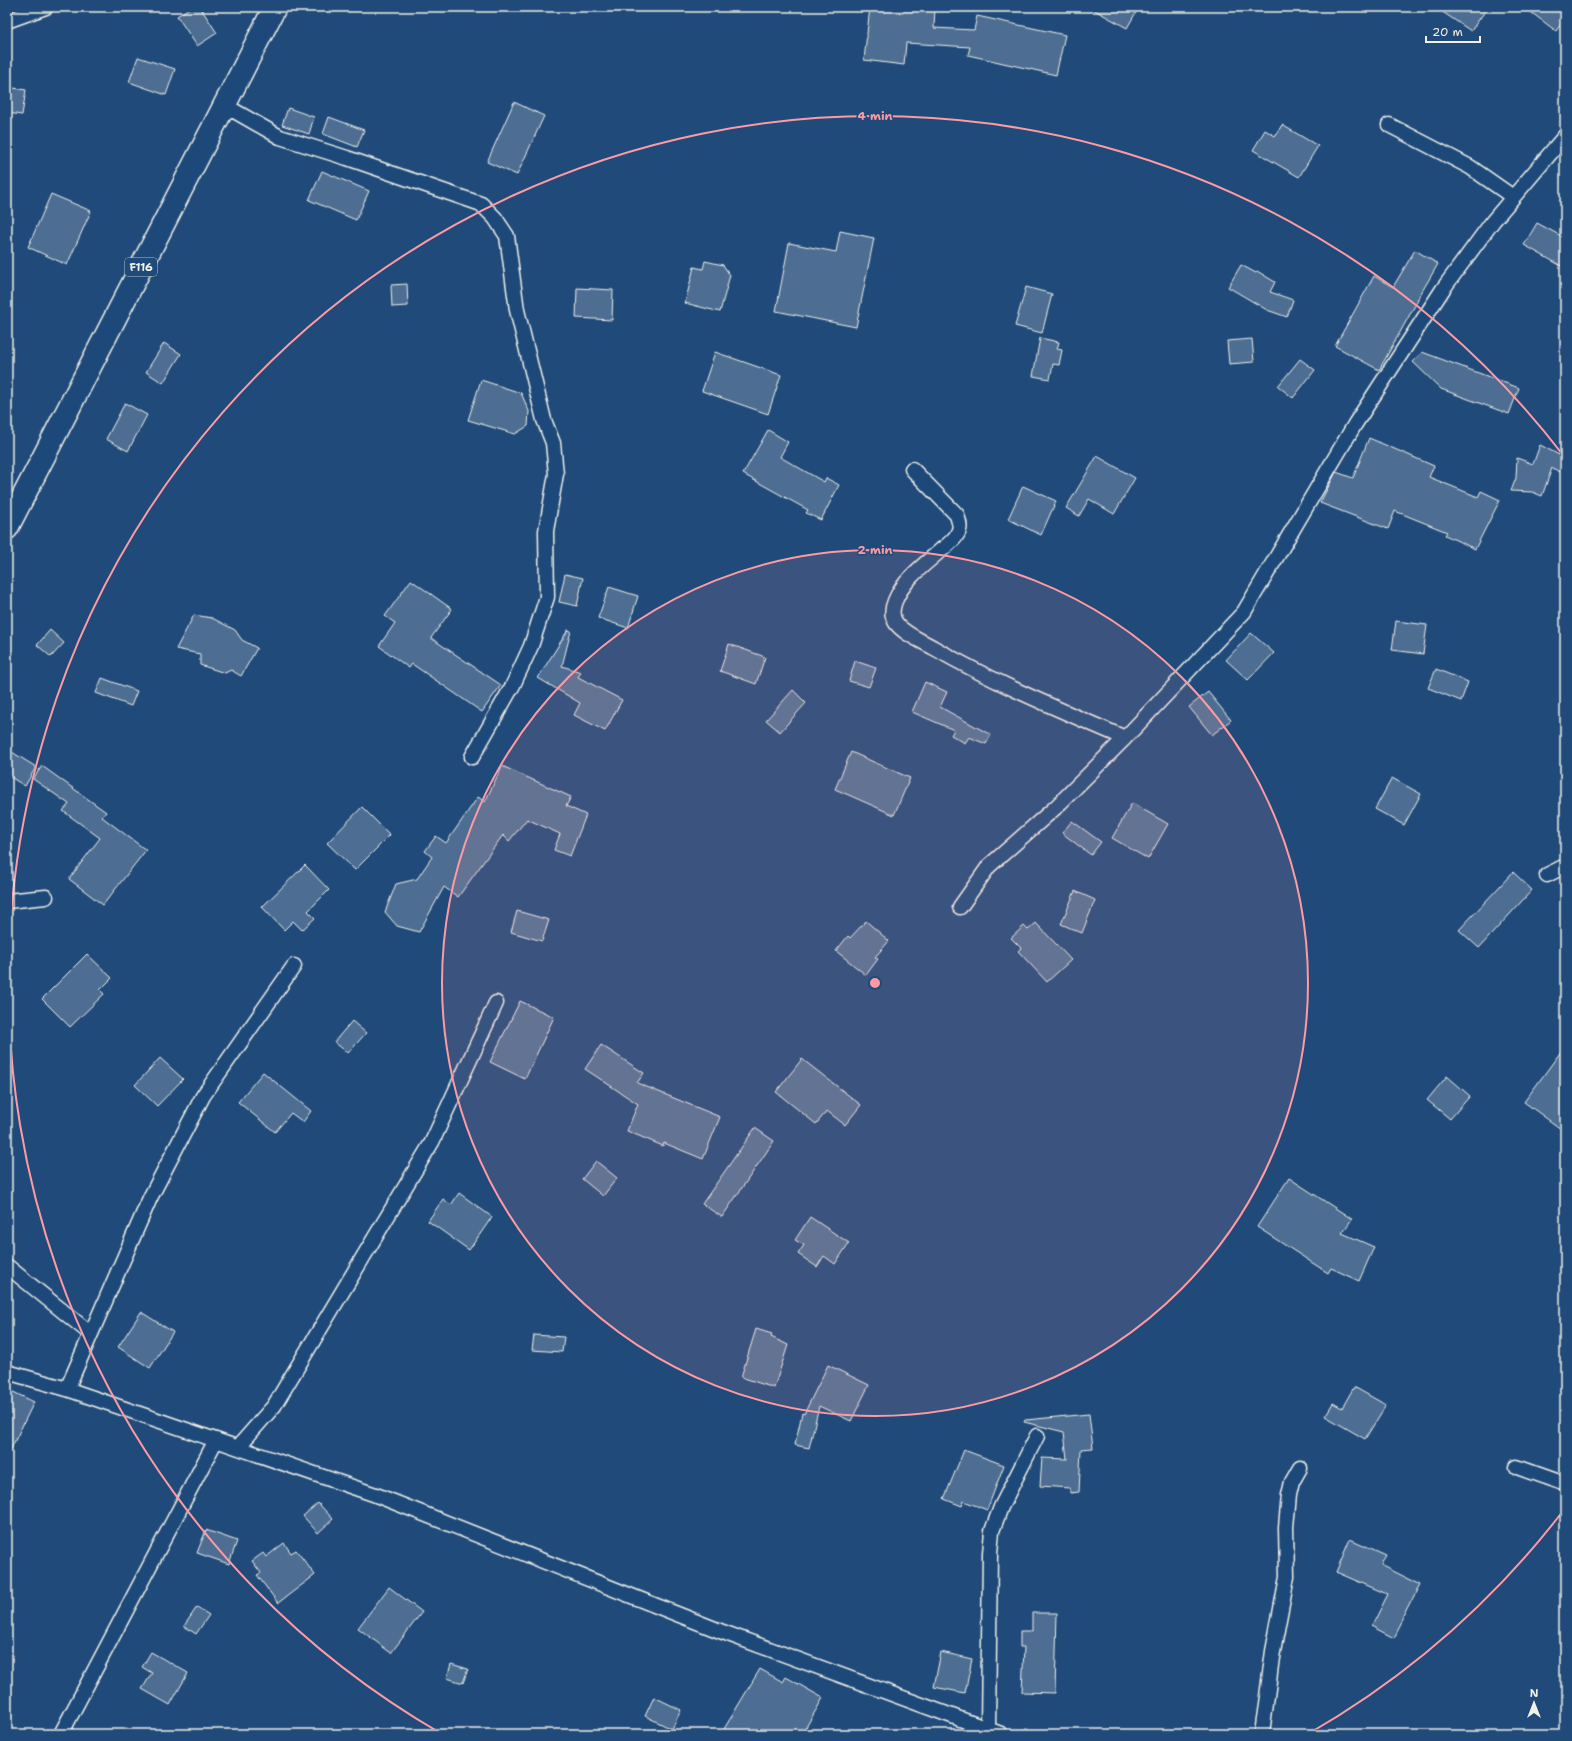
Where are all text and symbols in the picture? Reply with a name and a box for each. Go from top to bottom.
scale bar [1426,18,1480,44]
text: 20 m [1432,24,1463,40]
text: 4 min [858,108,893,124]
road number: F116 [125,258,157,276]
text: 2 min [858,542,893,558]
centre of rings [868,976,882,990]
north arrow [1514,1683,1554,1723]
text: N [1530,1686,1539,1701]

